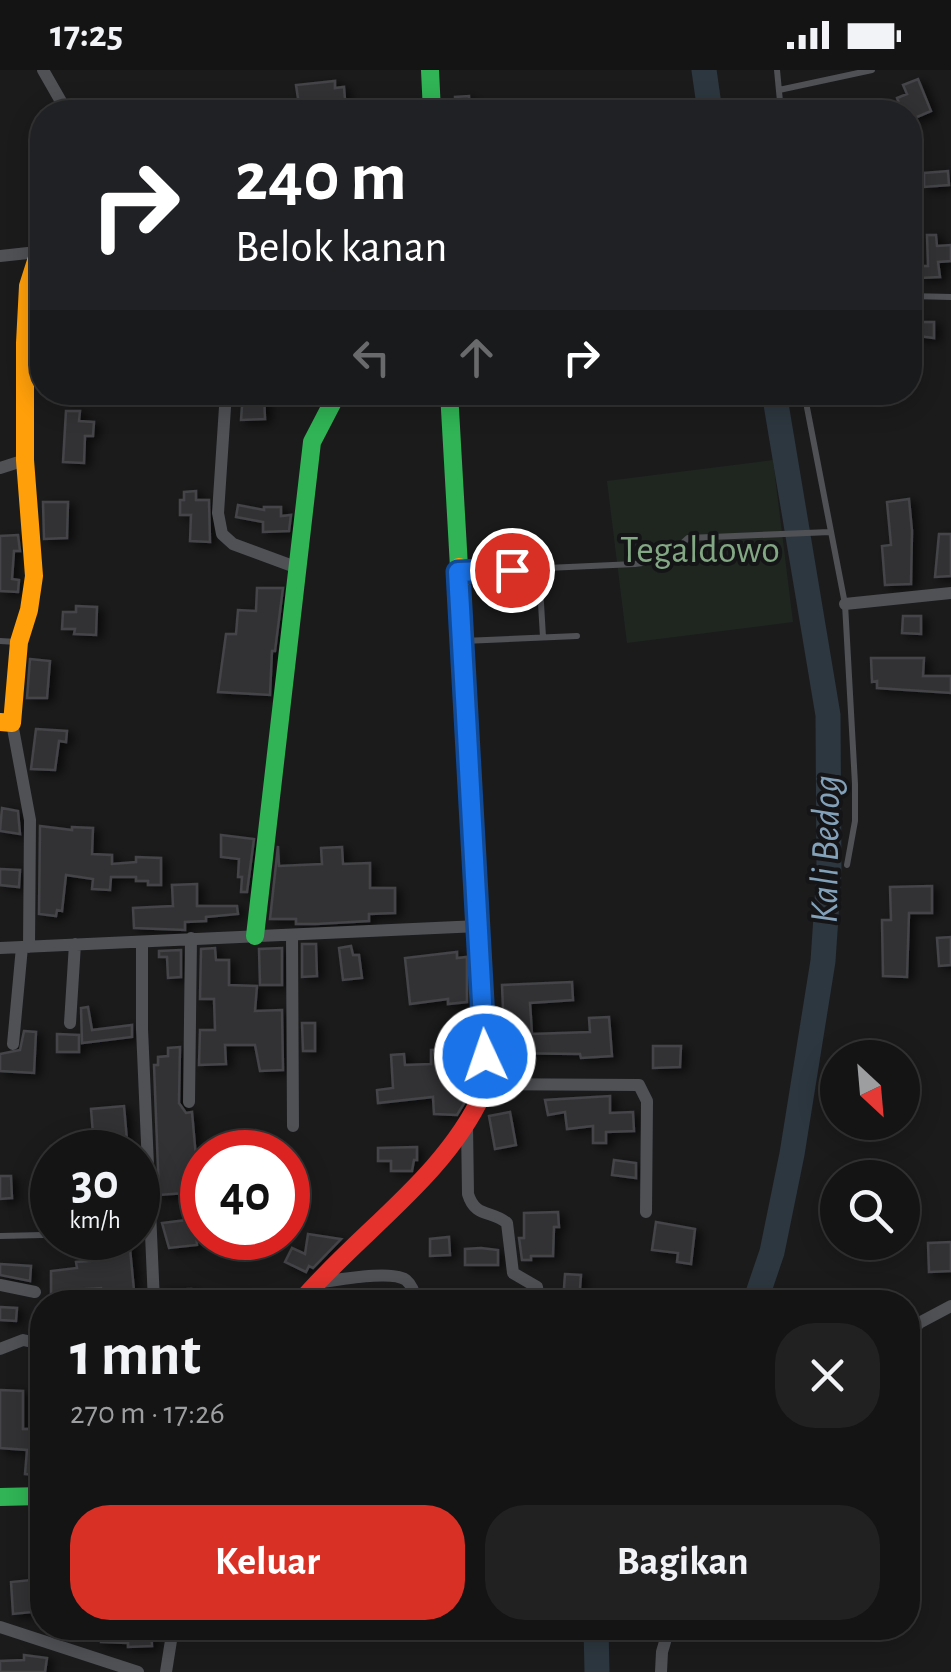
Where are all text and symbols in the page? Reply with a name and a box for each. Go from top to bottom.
text: 17:25 [50,16,123,54]
icon: right [70,140,200,270]
text: 240 m [235,143,407,213]
text: Belok kanan [235,225,447,270]
icon: left [344,330,399,385]
icon: ahead [449,330,504,385]
icon: right [554,330,609,385]
pin [470,528,555,613]
park label: Tegaldowo [620,532,780,570]
icon: arrive [485,543,540,598]
water label: Kali Bedog [805,774,847,924]
position arrow [433,1004,537,1108]
north arrow [820,1040,920,1140]
map controls [820,1040,920,1260]
speed limit sign: 40 [180,1130,310,1260]
text: 30 [71,1158,119,1208]
button: search [820,1160,920,1260]
text: km/h [69,1208,121,1233]
button: close [775,1323,880,1428]
text: 1 mnt [70,1326,201,1386]
text: 270 m · 17:26 [70,1397,225,1429]
button: Keluar [70,1505,465,1620]
button: Bagikan [485,1505,880,1620]

